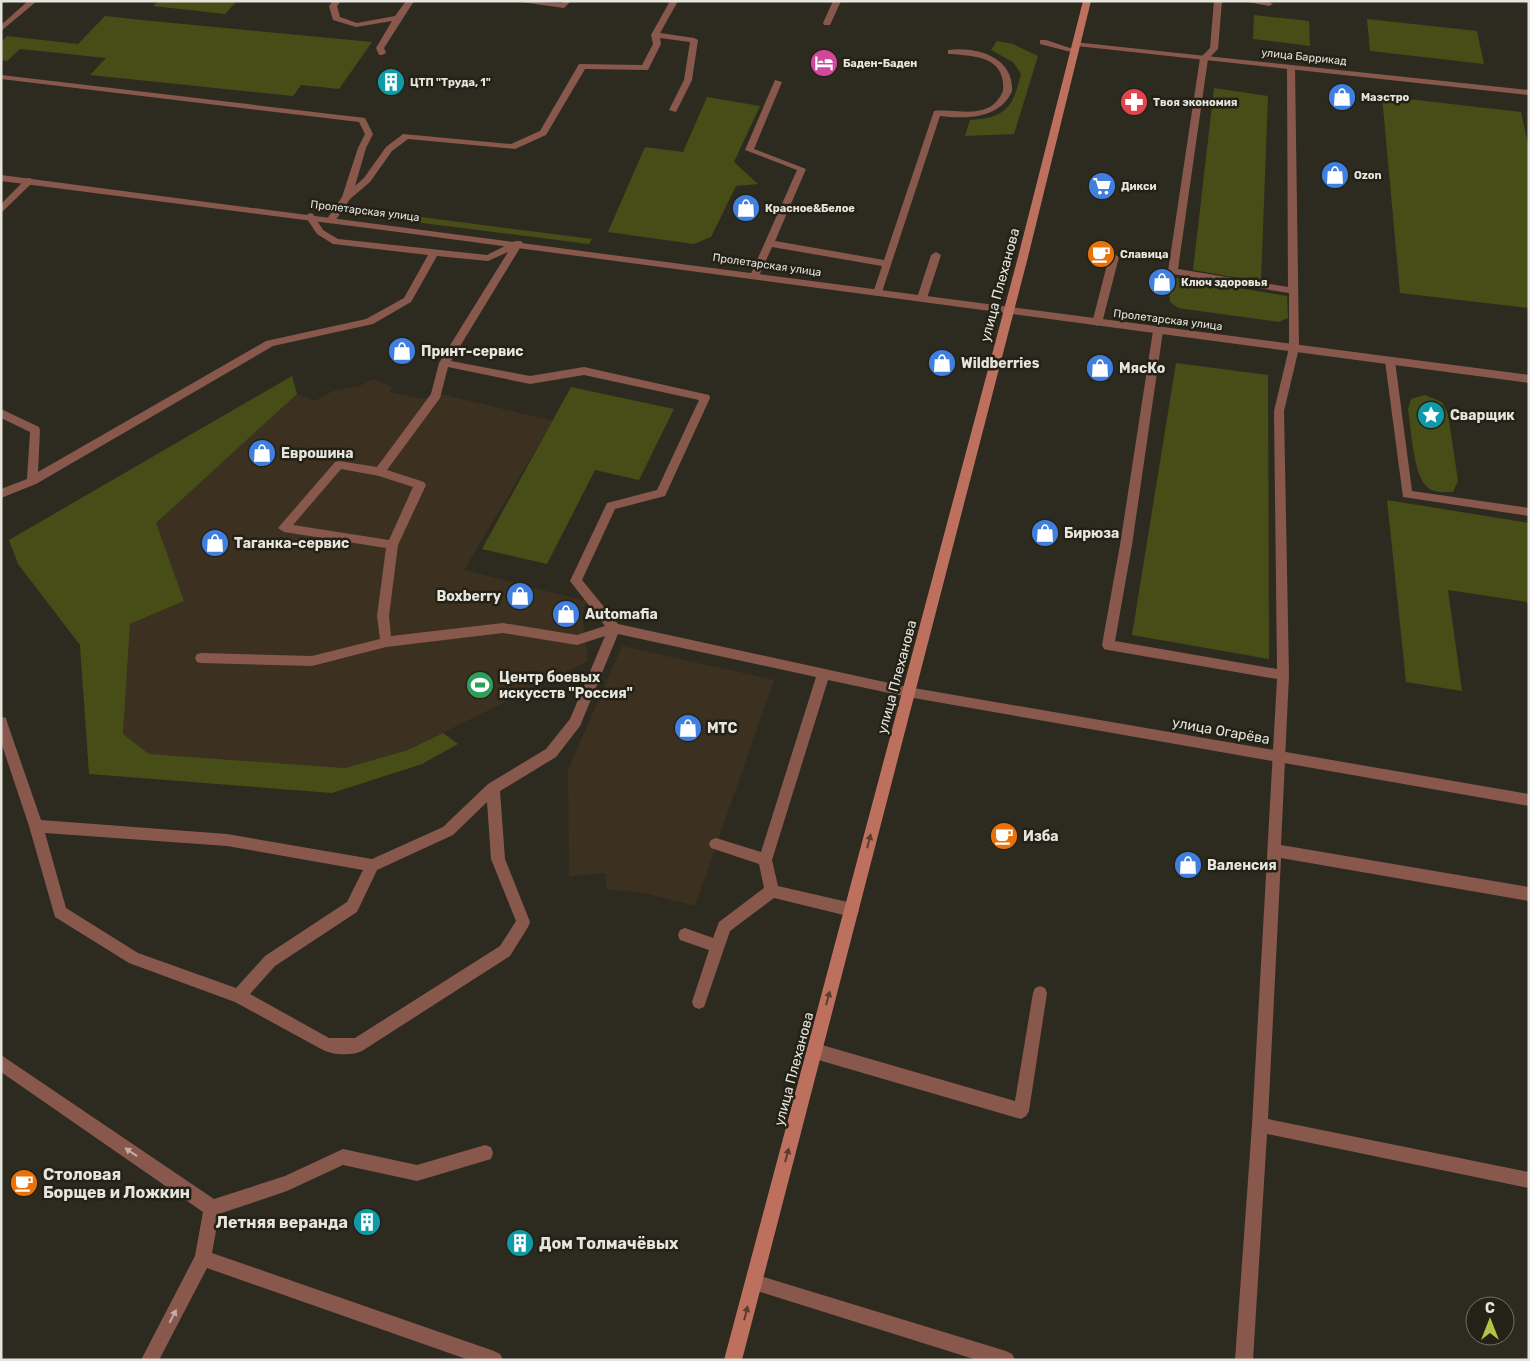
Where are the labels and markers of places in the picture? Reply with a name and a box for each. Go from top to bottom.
hotel icon: Баден-Баден [809,48,839,78]
place label: Баден-Баден [843,57,917,70]
building icon: ЦТП "Труда, 1" [376,67,406,97]
place label: ЦТП "Труда, 1" [410,76,491,89]
shop icon: Маэстро [1327,82,1357,112]
pharmacy icon: Твоя экономия [1119,87,1149,117]
place label: Маэстро [1361,91,1410,104]
place label: Твоя экономия [1153,96,1237,109]
shop icon: Ozon [1320,160,1350,190]
place label: Ozon [1354,169,1382,182]
supermarket icon: Дикси [1087,171,1117,201]
place label: Дикси [1121,180,1157,193]
shop icon: Красное&Белое [731,193,761,223]
place label: Красное&Белое [765,202,855,215]
cafe icon: Славица [1086,239,1116,269]
place label: Славица [1120,248,1168,261]
shop icon: Ключ здоровья [1147,267,1177,297]
place label: Ключ здоровья [1181,276,1267,289]
shop icon: Принт-сервис [387,336,417,366]
place label: Принт-сервис [421,343,524,360]
shop icon: Wildberries [927,348,957,378]
shop icon: МясКо [1085,353,1115,383]
place label: Wildberries [961,355,1040,372]
place label: МясКо [1119,360,1165,377]
place icon: Сварщик [1416,400,1446,430]
place label: Сварщик [1450,407,1515,424]
shop icon: Еврошина [247,438,277,468]
place label: Еврошина [281,445,354,462]
shop icon: Бирюза [1030,518,1060,548]
place label: Бирюза [1064,525,1119,542]
shop icon: Таганка-сервис [200,528,230,558]
place label: Таганка-сервис [234,535,349,552]
shop icon: Boxberry [505,581,535,611]
place label: Boxberry [436,588,502,605]
shop icon: Automafia [551,599,581,629]
place label: Automafia [585,606,658,623]
place label: Центр боевых искусств "Россия" [499,669,633,702]
sports icon: Центр боевых искусств "Россия" [465,670,495,700]
shop icon: МТС [673,713,703,743]
place label: МТС [707,720,737,737]
cafe icon: Изба [989,821,1019,851]
place label: Изба [1023,828,1059,845]
shop icon: Валенсия [1173,850,1203,880]
place label: Валенсия [1207,857,1277,874]
place label: Столовая Борщев и Ложкин [43,1165,190,1202]
cafe icon: Столовая Борщев и Ложкин [9,1168,39,1198]
building icon: Летняя веранда [352,1207,382,1237]
place label: Летняя веранда [216,1213,348,1232]
building icon: Дом Толмачёвых [505,1228,535,1258]
place label: Дом Толмачёвых [539,1234,679,1253]

